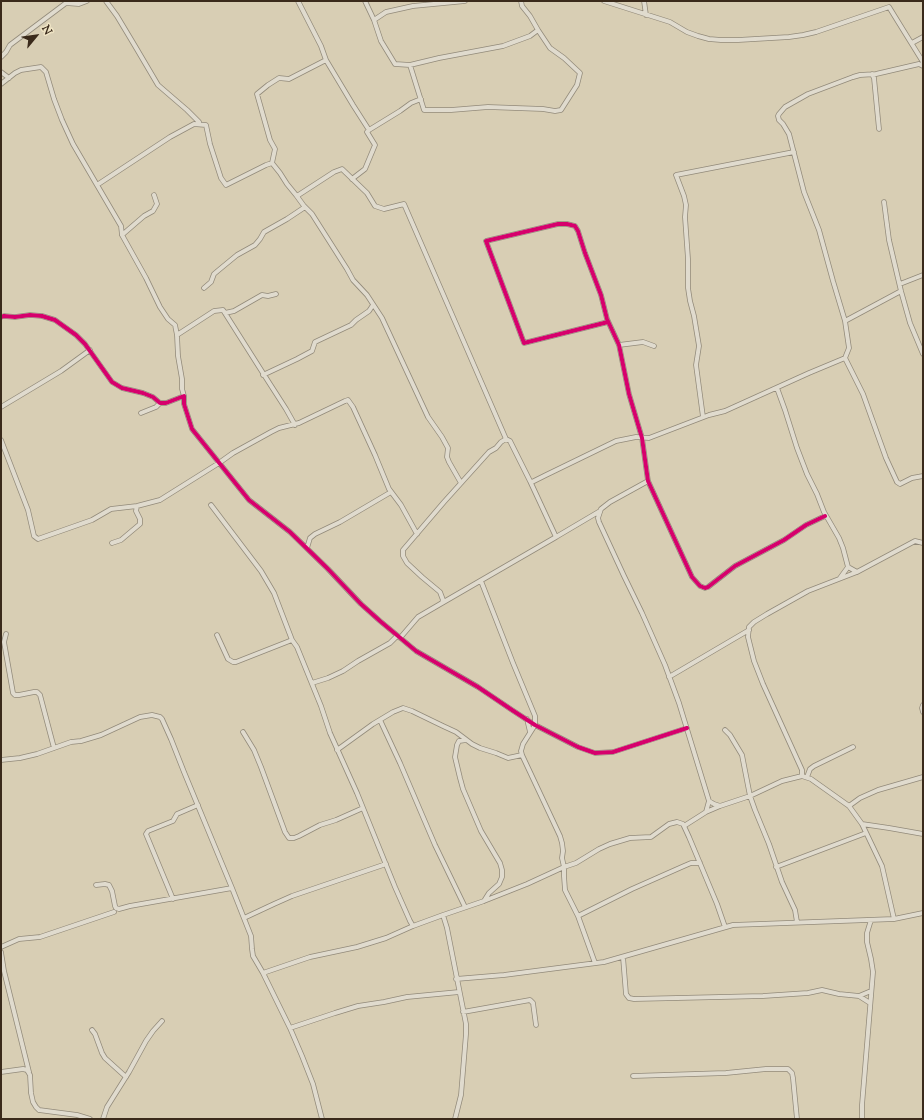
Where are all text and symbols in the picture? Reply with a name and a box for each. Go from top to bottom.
north arrow [16,16,56,56]
text: N [37,22,56,38]

